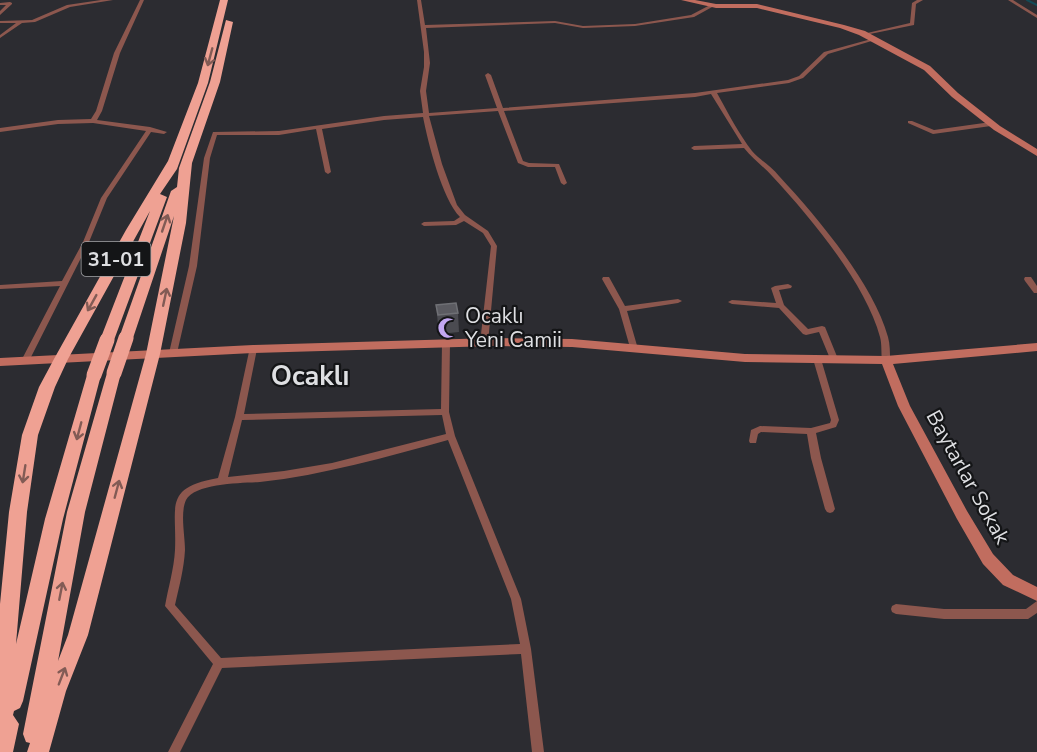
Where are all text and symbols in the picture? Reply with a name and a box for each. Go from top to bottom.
one-way arrow [203,47,215,66]
one-way arrow [161,214,172,233]
road number: 31-01 [82,242,150,276]
one-way arrow [160,288,171,307]
one-way arrow [86,294,98,311]
place label: Ocaklı Yeni Camii [464,302,562,354]
mosque icon: Ocaklı Yeni Camii [436,316,460,340]
district label: Ocaklı [271,358,349,395]
street label: Baytarlar Sokak [920,405,1017,549]
one-way arrow [72,421,84,440]
one-way arrow [18,464,29,483]
one-way arrow [112,480,123,499]
one-way arrow [56,582,67,602]
one-way arrow [57,667,68,686]

